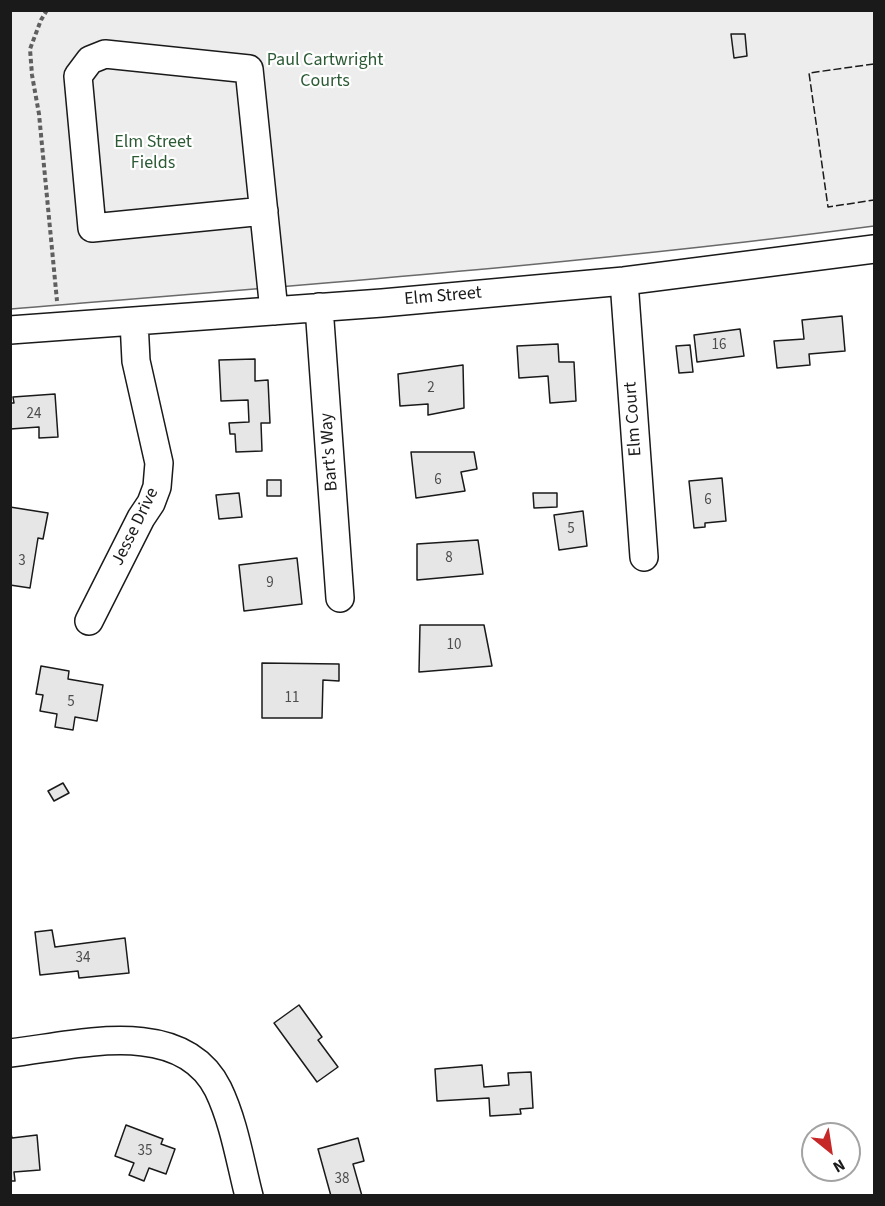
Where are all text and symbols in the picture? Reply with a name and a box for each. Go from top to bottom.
park label: Paul Cartwright Courts [267,50,383,92]
park label: Elm Street Fields [114,132,192,174]
street label: Elm Street [403,283,483,311]
house number: 16 [712,337,726,355]
house number: 2 [427,380,435,398]
street label: Elm Court [621,381,647,457]
house number: 24 [27,406,41,424]
street label: Bart's Way [316,412,344,492]
house number: 6 [434,472,442,490]
street label: Jesse Drive [108,484,164,570]
house number: 6 [704,492,712,510]
house number: 5 [567,521,575,539]
house number: 8 [445,550,453,568]
house number: 3 [18,553,26,571]
house number: 9 [266,575,274,593]
house number: 10 [447,637,461,655]
house number: 11 [285,690,299,708]
house number: 5 [67,694,75,712]
house number: 34 [76,950,90,968]
north arrow [801,1122,861,1182]
house number: 35 [138,1143,152,1161]
text: N [829,1154,849,1178]
house number: 38 [335,1171,349,1189]

